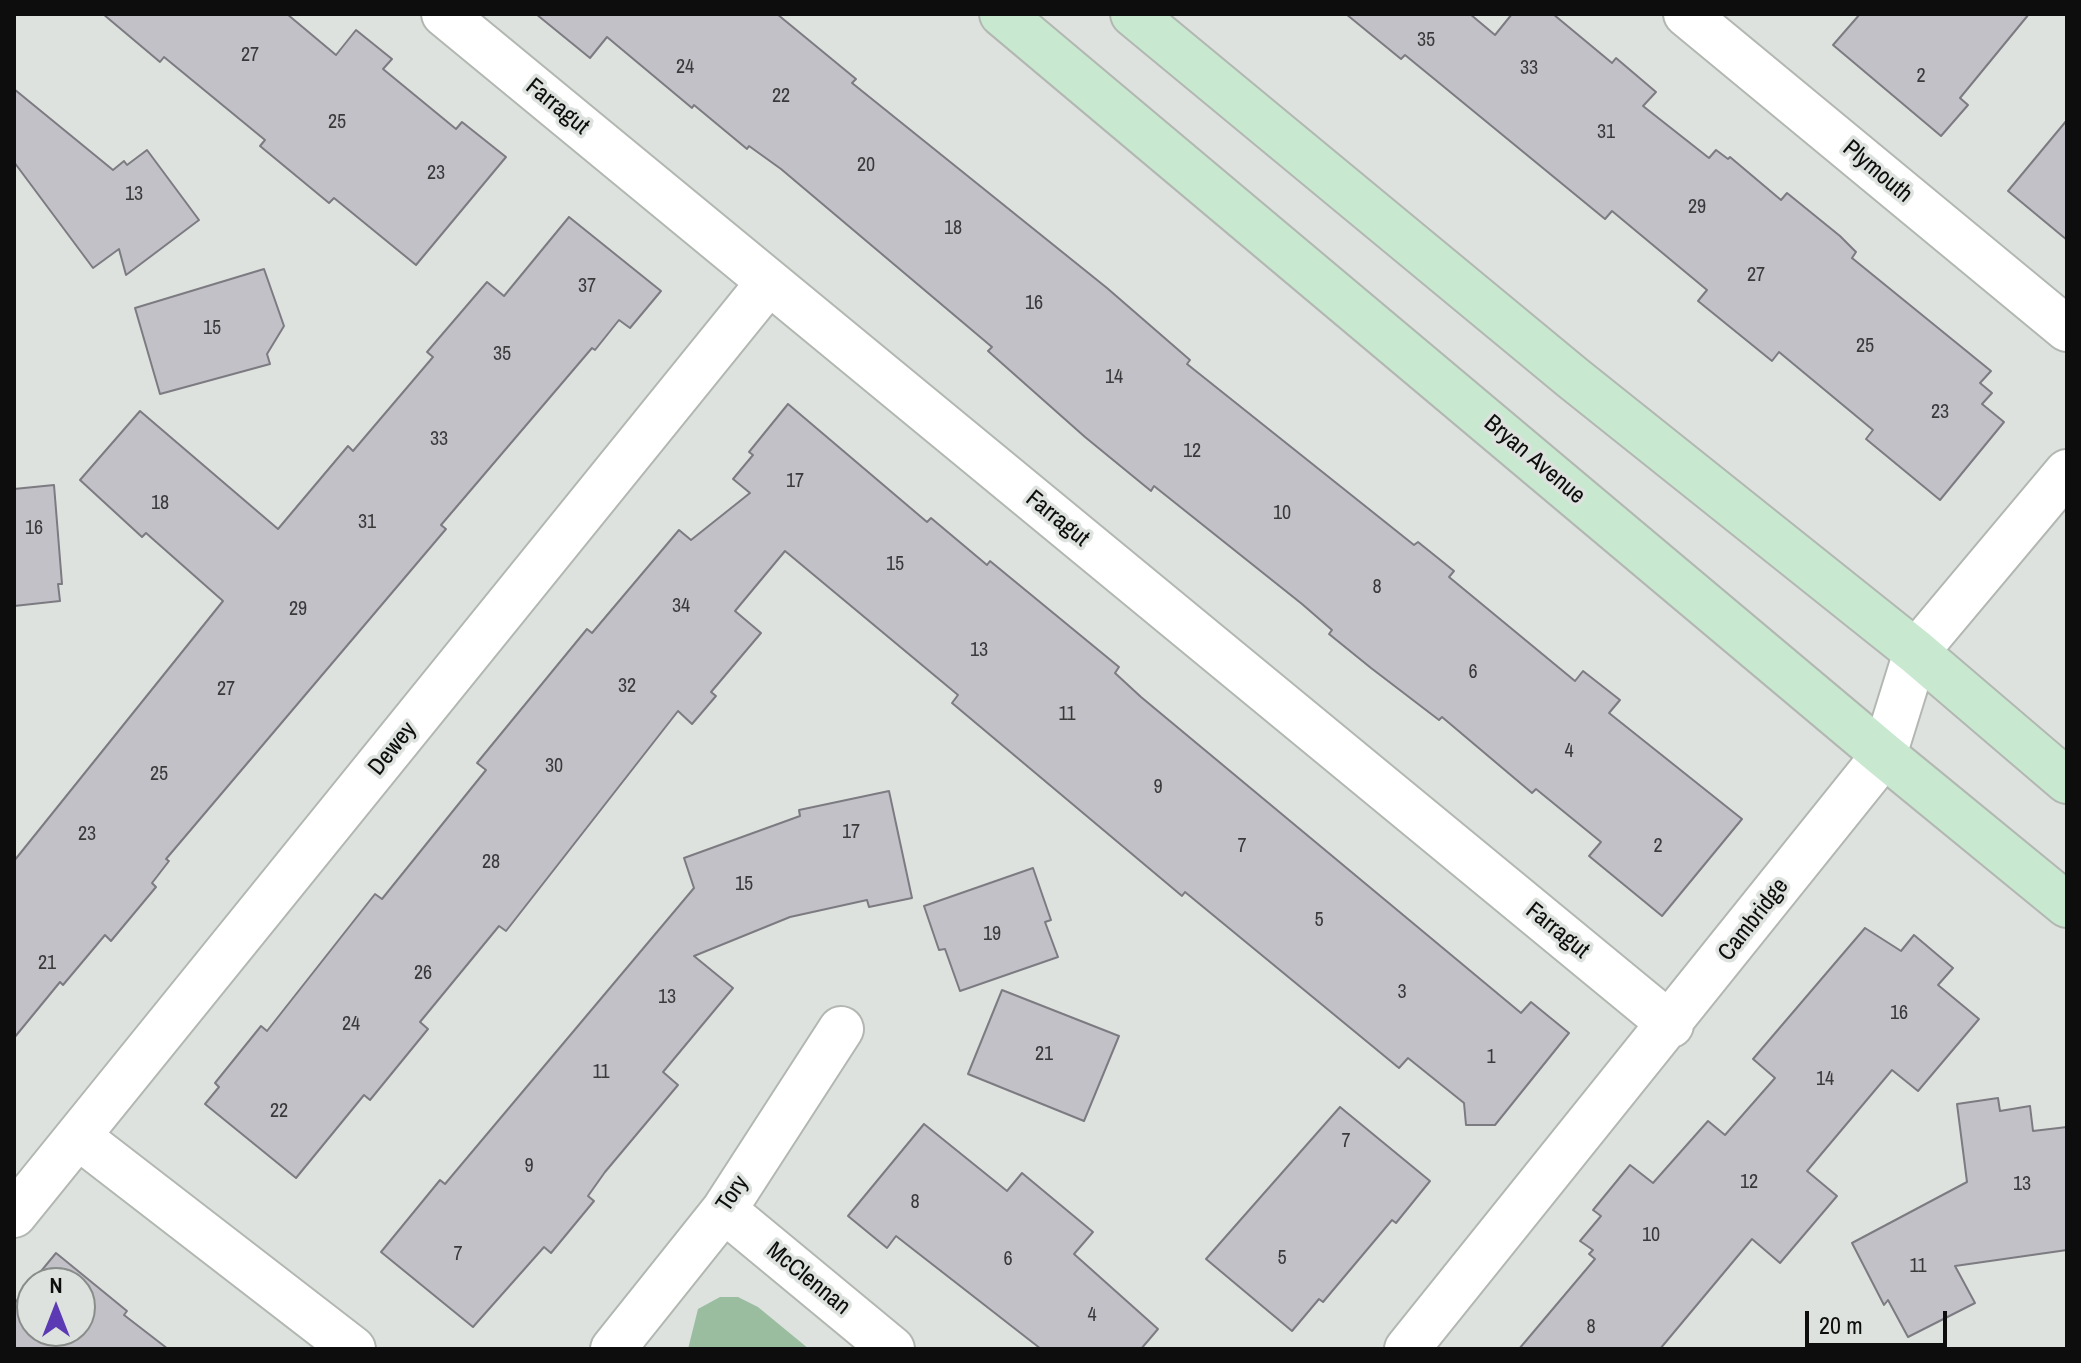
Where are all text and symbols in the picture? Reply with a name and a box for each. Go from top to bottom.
house number: 35 [1417,29,1435,53]
house number: 27 [241,44,259,68]
house number: 24 [676,56,694,80]
house number: 33 [1520,57,1538,81]
house number: 2 [1916,65,1926,89]
street label: Farragut [519,73,595,141]
house number: 22 [772,85,790,109]
house number: 25 [328,111,346,135]
house number: 31 [1597,121,1615,145]
street label: Plymouth [1836,135,1918,209]
house number: 20 [857,154,875,178]
house number: 23 [427,162,445,186]
house number: 13 [125,183,143,207]
house number: 29 [1688,196,1706,220]
house number: 18 [944,217,962,241]
house number: 27 [1747,264,1765,288]
house number: 37 [578,275,596,299]
house number: 16 [1025,292,1043,316]
house number: 15 [203,317,221,341]
house number: 25 [1856,335,1874,359]
house number: 35 [493,343,511,367]
house number: 14 [1105,366,1123,390]
house number: 23 [1931,401,1949,425]
street label: Bryan Avenue [1478,409,1590,511]
house number: 33 [430,428,448,452]
house number: 12 [1183,440,1201,464]
house number: 17 [786,470,804,494]
street label: Farragut [1019,485,1095,553]
house number: 18 [151,492,169,516]
house number: 10 [1273,502,1291,526]
house number: 31 [358,511,376,535]
house number: 16 [25,517,43,541]
house number: 15 [886,553,904,577]
house number: 8 [1372,576,1382,600]
house number: 34 [672,595,690,619]
house number: 29 [289,598,307,622]
house number: 13 [970,639,988,663]
house number: 6 [1468,661,1478,685]
house number: 32 [618,675,636,699]
house number: 27 [217,678,235,702]
house number: 11 [1058,703,1076,727]
street label: Dewey [363,717,423,781]
house number: 4 [1564,740,1574,764]
house number: 30 [545,755,563,779]
house number: 25 [150,763,168,787]
house number: 9 [1153,776,1163,800]
house number: 17 [842,821,860,845]
house number: 23 [78,823,96,847]
house number: 7 [1237,835,1247,859]
house number: 2 [1653,835,1663,859]
house number: 28 [482,851,500,875]
house number: 15 [735,873,753,897]
street label: Cambridge [1713,873,1795,967]
street label: Farragut [1519,897,1595,965]
house number: 5 [1314,909,1324,933]
house number: 19 [983,923,1001,947]
house number: 21 [38,952,56,976]
house number: 26 [414,962,432,986]
house number: 3 [1397,981,1407,1005]
house number: 13 [658,986,676,1010]
house number: 16 [1890,1002,1908,1026]
house number: 24 [342,1013,360,1037]
house number: 21 [1035,1043,1053,1067]
house number: 1 [1486,1046,1496,1070]
house number: 11 [592,1061,610,1085]
house number: 14 [1816,1068,1834,1092]
house number: 22 [270,1100,288,1124]
house number: 7 [1341,1130,1351,1154]
house number: 9 [524,1155,534,1179]
street label: Tory [711,1171,755,1217]
house number: 12 [1740,1171,1758,1195]
house number: 13 [2013,1173,2031,1197]
house number: 8 [910,1191,920,1215]
house number: 10 [1642,1224,1660,1248]
street label: McClennan [760,1236,856,1322]
house number: 7 [453,1243,463,1267]
house number: 5 [1277,1247,1287,1271]
house number: 6 [1003,1248,1013,1272]
house number: 11 [1909,1255,1927,1279]
north arrow [16,1267,96,1347]
text: N [49,1270,63,1300]
scale bar [1809,1295,1951,1345]
house number: 4 [1087,1304,1097,1328]
text: 20 m [1819,1309,1863,1341]
house number: 8 [1586,1316,1596,1340]

